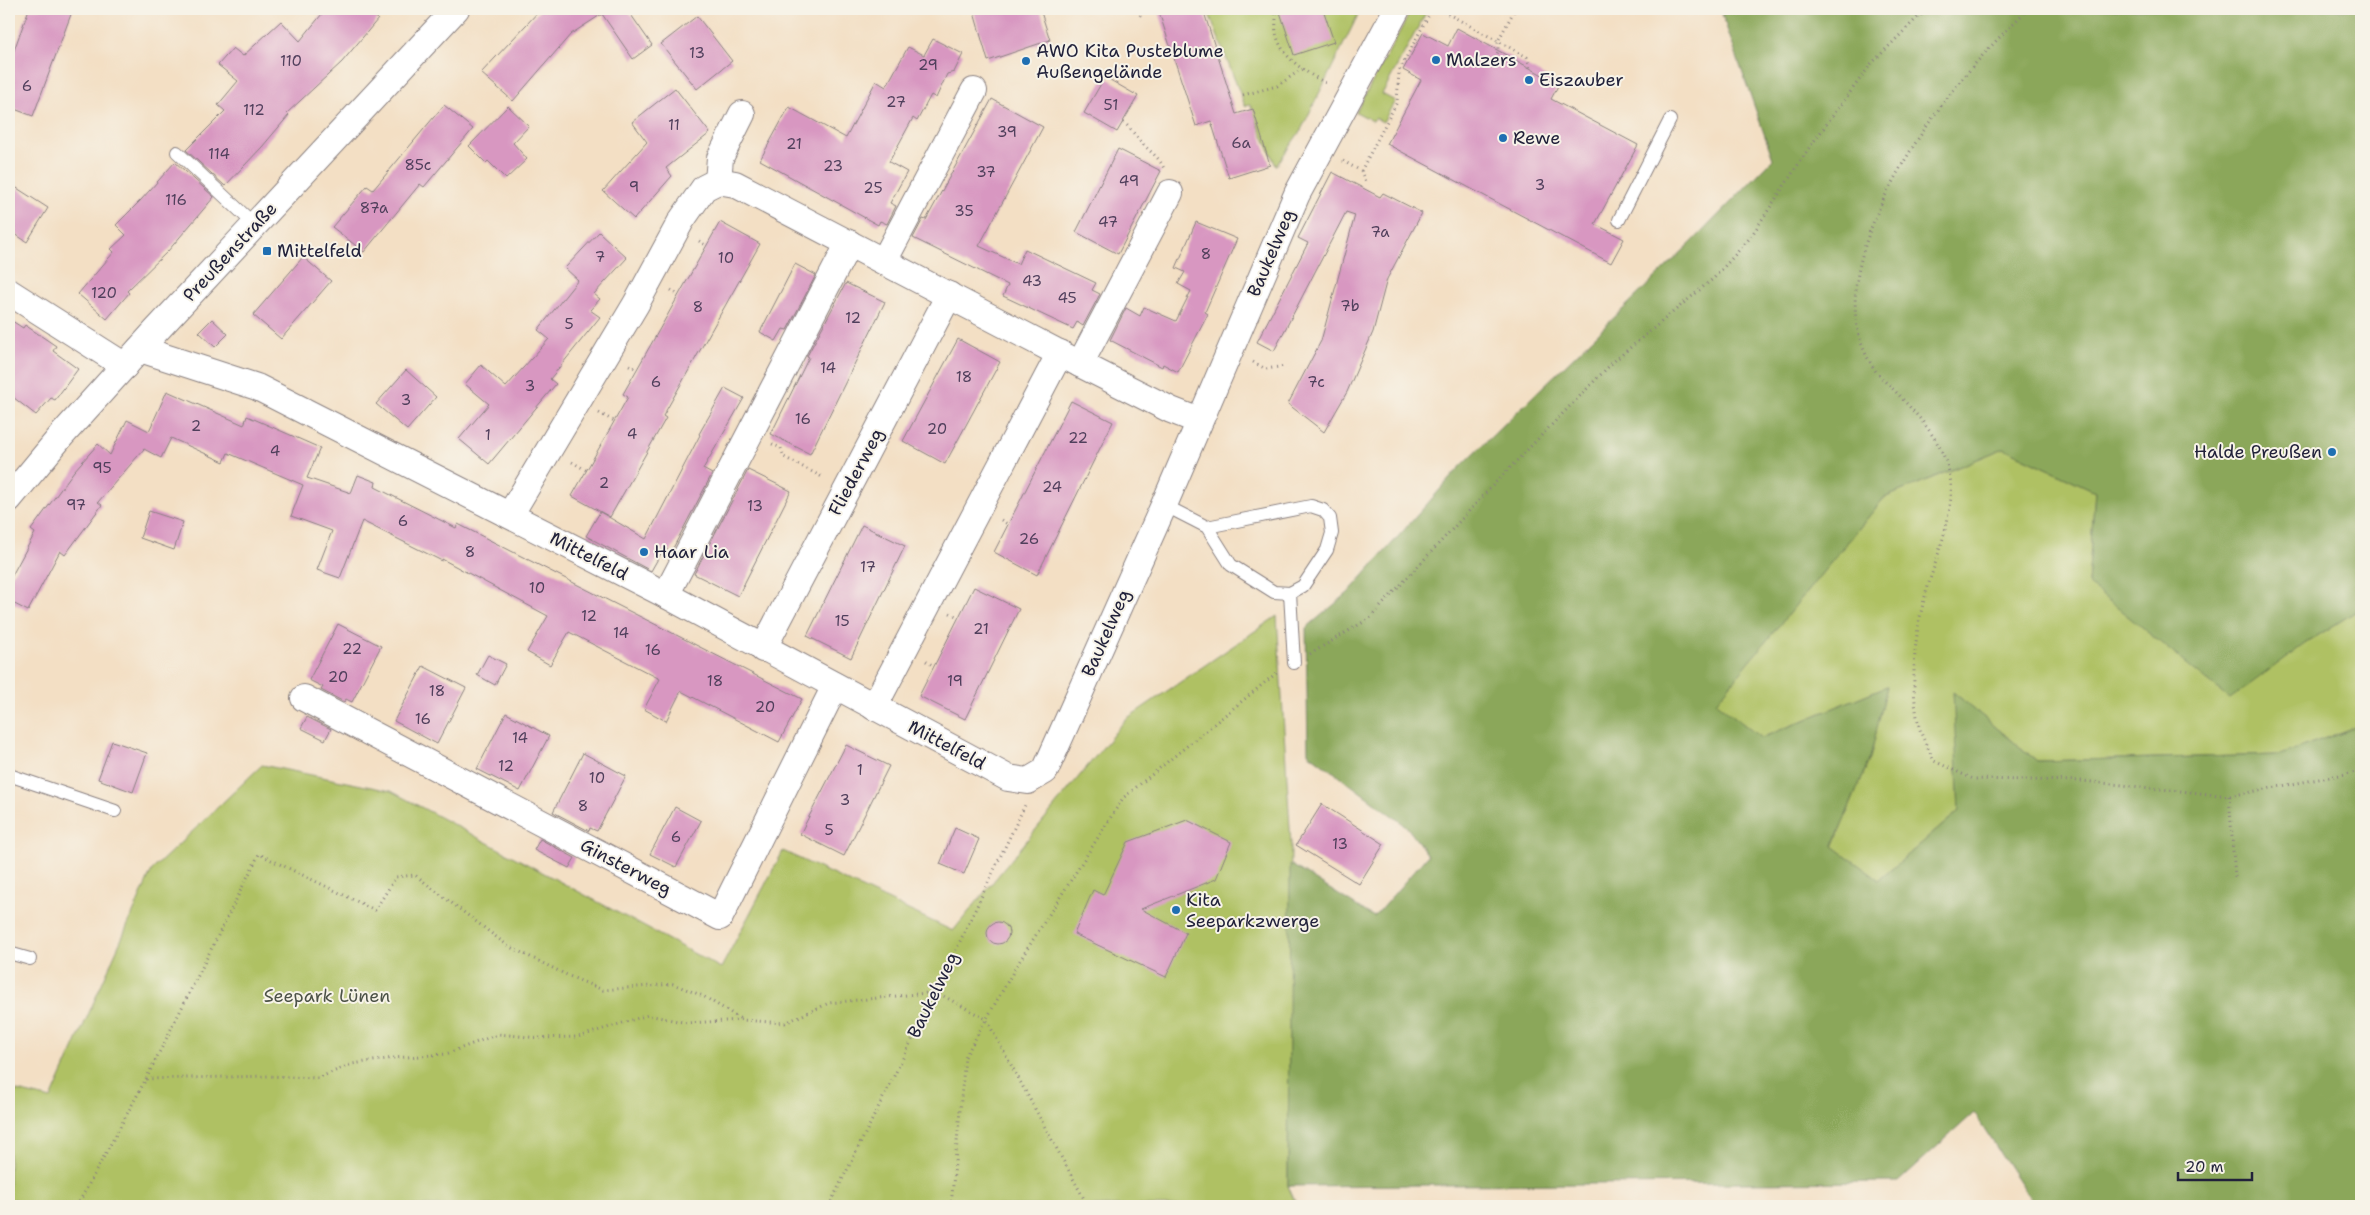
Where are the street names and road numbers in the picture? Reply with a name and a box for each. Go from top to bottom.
street label: Preußenstraße [178,197,282,307]
street label: Baukelweg [1242,206,1300,300]
street label: Fliederweg [823,424,889,520]
street label: Mittelfeld [546,526,632,586]
street label: Baukelweg [1076,586,1136,680]
street label: Mittelfeld [904,714,990,776]
street label: Ginsterweg [576,833,676,901]
street label: Baukelweg [902,948,964,1042]

